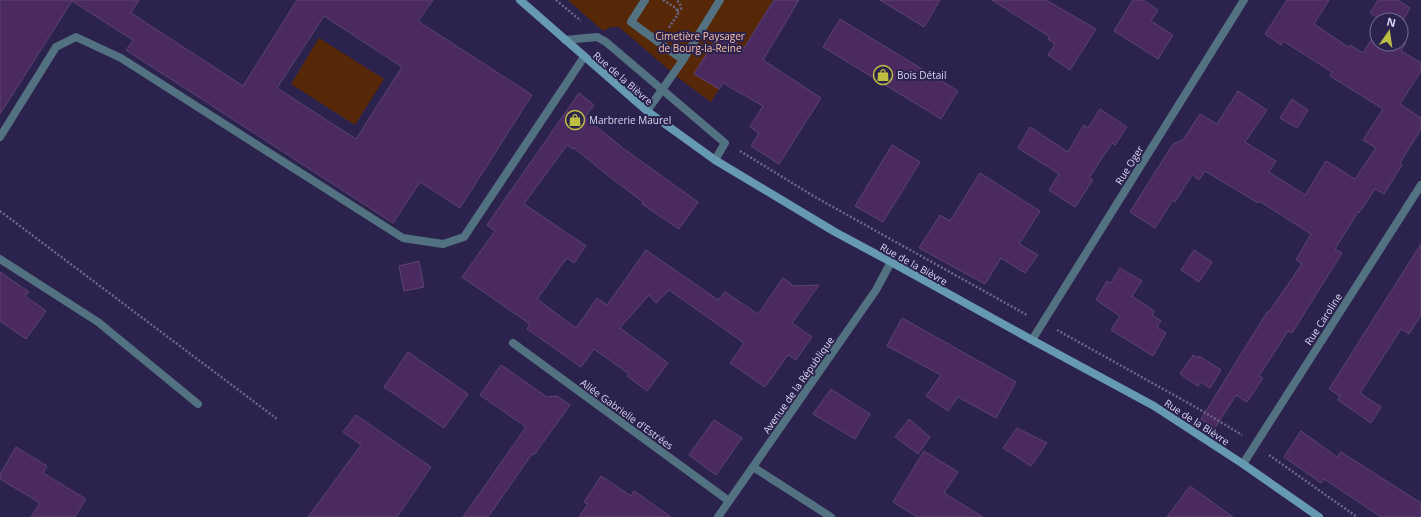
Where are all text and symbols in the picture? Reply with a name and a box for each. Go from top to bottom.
north arrow [1369,12,1409,52]
text: N [1385,13,1397,30]
park label: Cimetière Paysager de Bourg-la-Reine [655,29,745,55]
street label: Rue de la Bièvre [590,48,656,108]
shop icon: Bois Détail [872,64,894,86]
place label: Bois Détail [897,68,946,82]
shop icon: Marbrerie Maurel [564,109,586,131]
place label: Marbrerie Maurel [589,113,671,127]
street label: Rue Oger [1112,143,1146,187]
street label: Rue de la Bièvre [878,240,950,288]
street label: Rue Caroline [1301,290,1345,348]
street label: Avenue de la République [759,333,837,436]
street label: Allée Gabrielle d'Estrées [578,375,677,453]
street label: Rue de la Bièvre [1162,396,1233,448]

